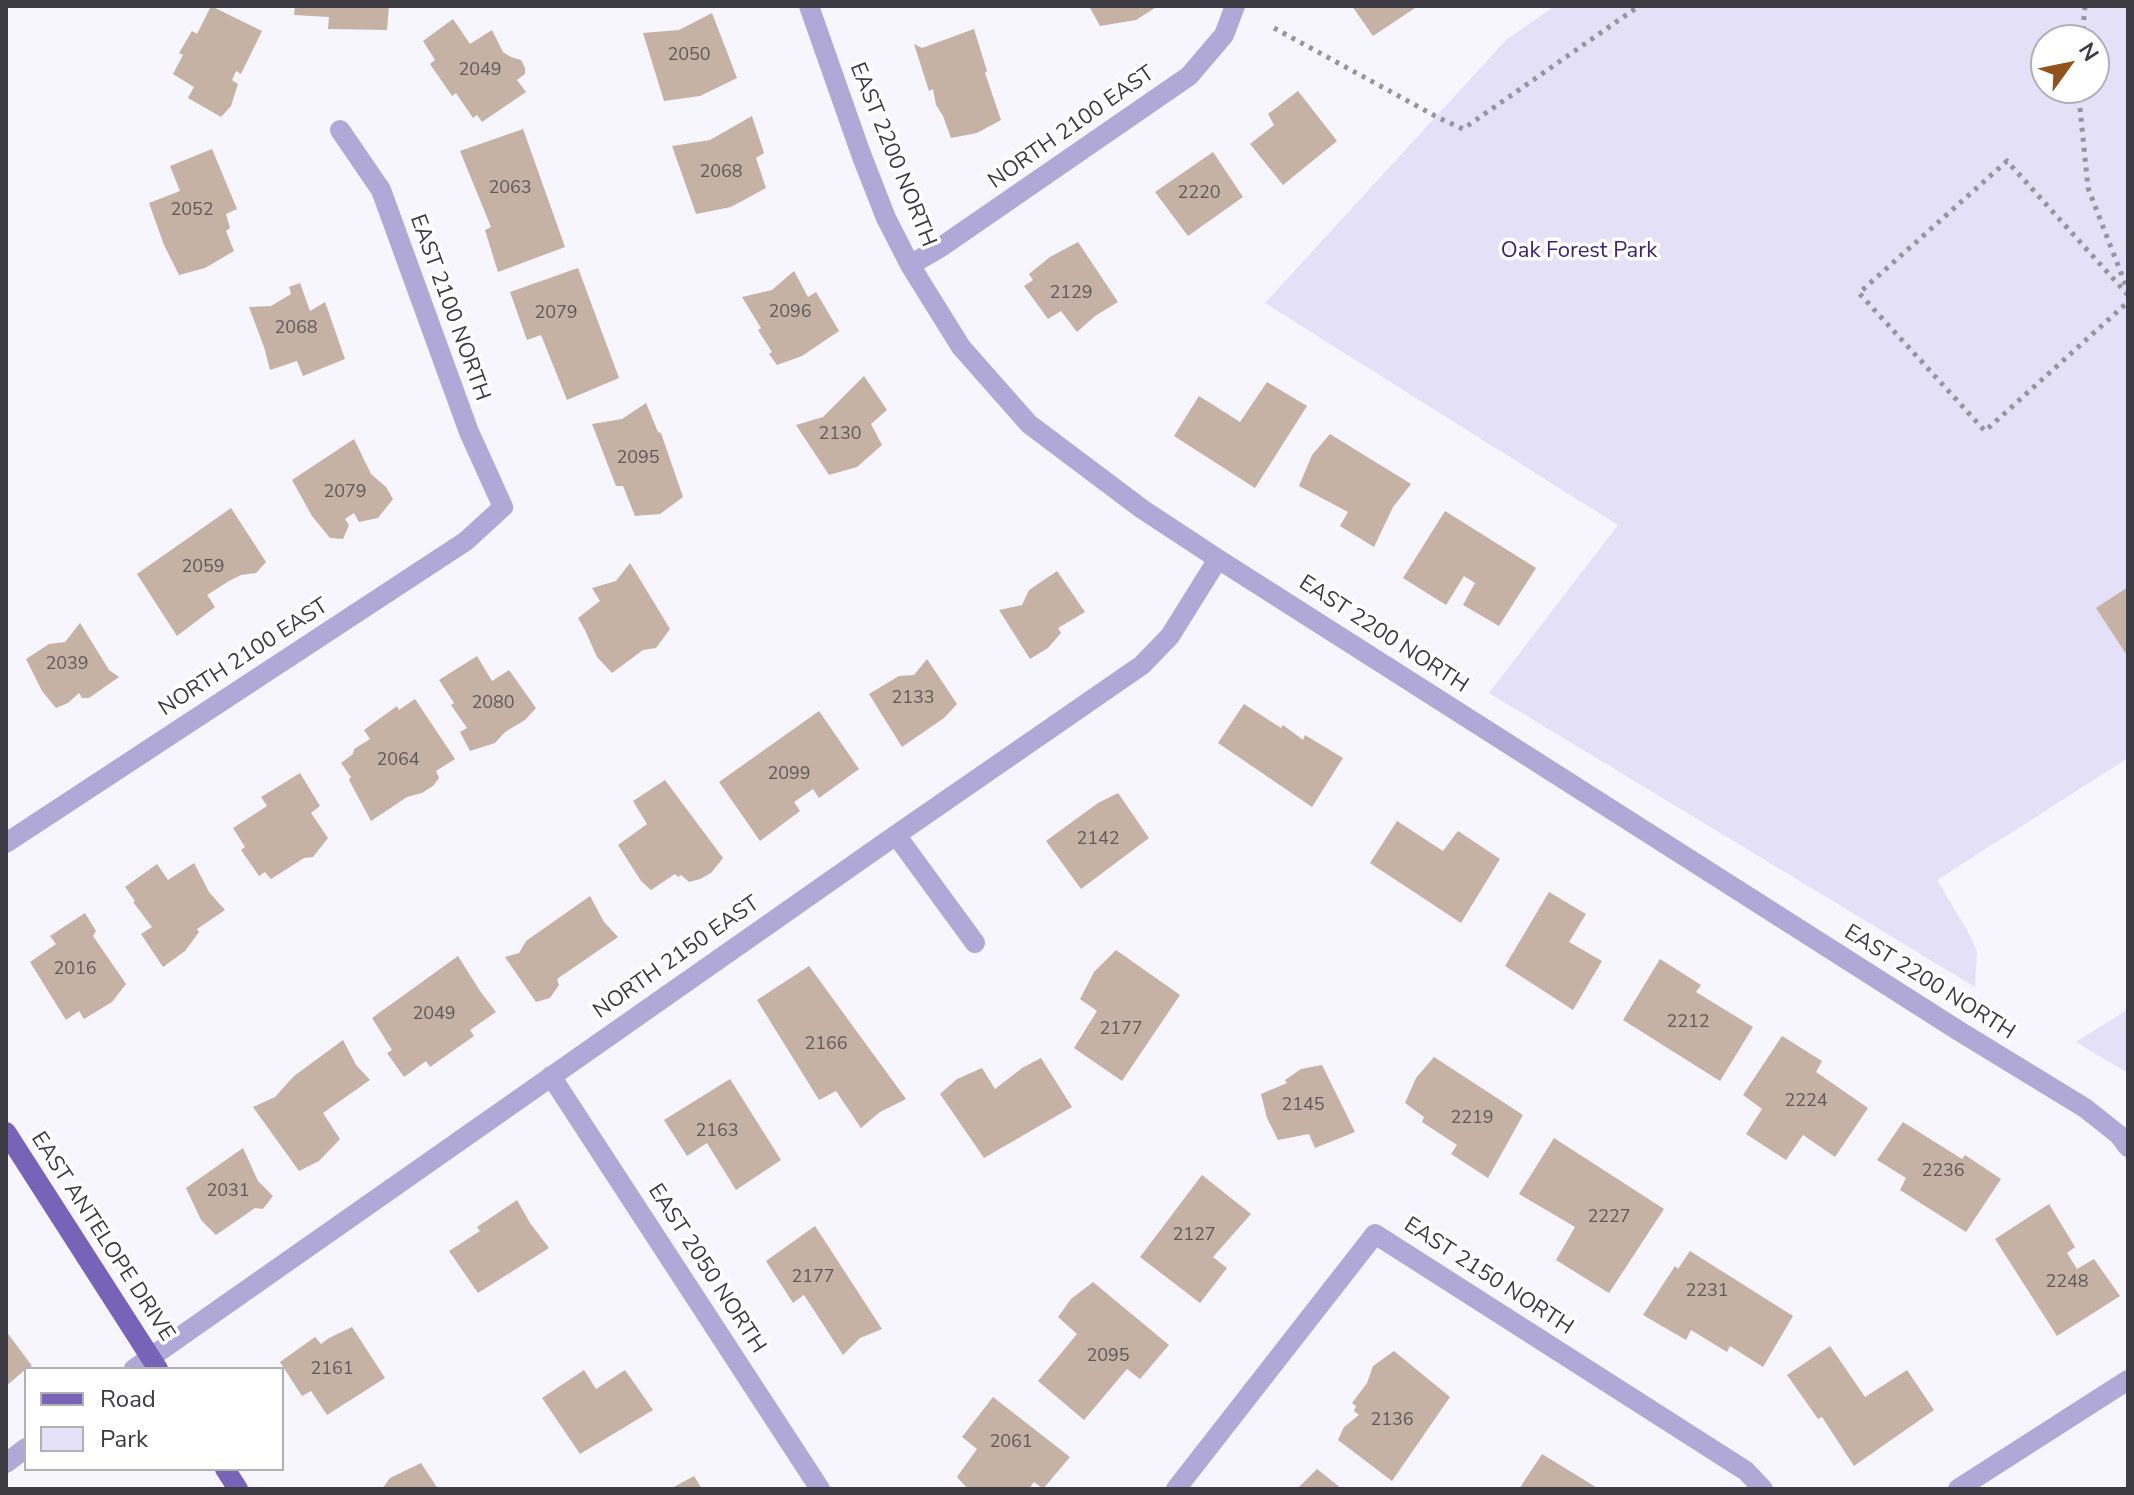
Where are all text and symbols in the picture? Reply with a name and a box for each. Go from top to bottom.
north arrow [2030,24,2110,104]
text: N [2071,37,2106,67]
house number: 2050 [667,45,711,67]
street label: EAST 2200 NORTH [843,59,941,251]
house number: 2049 [458,60,502,82]
street label: NORTH 2100 EAST [984,61,1160,195]
house number: 2068 [699,162,743,184]
house number: 2063 [488,178,532,200]
house number: 2220 [1177,183,1221,205]
house number: 2052 [170,200,214,222]
street label: EAST 2100 NORTH [403,211,495,405]
park label: Oak Forest Park [1501,239,1657,265]
house number: 2129 [1049,283,1093,305]
house number: 2096 [768,302,812,324]
house number: 2079 [534,303,578,325]
house number: 2068 [274,318,318,340]
house number: 2130 [818,424,862,446]
house number: 2095 [616,448,660,470]
house number: 2079 [323,482,367,504]
house number: 2059 [181,557,225,579]
street label: EAST 2200 NORTH [1293,570,1473,700]
street label: NORTH 2100 EAST [154,593,334,723]
house number: 2039 [45,654,89,676]
house number: 2133 [891,688,935,710]
house number: 2080 [471,693,515,715]
house number: 2064 [376,750,420,772]
house number: 2099 [767,764,811,786]
house number: 2142 [1076,829,1120,851]
street label: NORTH 2150 EAST [589,891,765,1025]
street label: EAST 2200 NORTH [1839,920,2019,1046]
house number: 2016 [53,959,97,981]
house number: 2049 [412,1004,456,1026]
house number: 2212 [1666,1012,1710,1034]
house number: 2177 [1099,1019,1143,1041]
house number: 2166 [804,1034,848,1056]
house number: 2224 [1784,1091,1828,1113]
house number: 2145 [1281,1095,1325,1117]
house number: 2219 [1450,1108,1494,1130]
house number: 2163 [695,1121,739,1143]
street label: EAST ANTELOPE DRIVE [24,1128,180,1346]
house number: 2236 [1921,1161,1965,1183]
street label: EAST 2050 NORTH [641,1179,771,1359]
house number: 2031 [206,1181,250,1203]
house number: 2227 [1587,1207,1631,1229]
street label: EAST 2150 NORTH [1398,1212,1578,1342]
house number: 2127 [1172,1225,1216,1247]
house number: 2177 [791,1267,835,1289]
house number: 2248 [2045,1272,2089,1294]
house number: 2231 [1685,1281,1729,1303]
house number: 2095 [1086,1346,1130,1368]
house number: 2161 [310,1359,354,1381]
legend [24,1367,284,1471]
text: Road [100,1383,156,1415]
house number: 2136 [1370,1410,1414,1432]
text: Park [100,1423,148,1455]
house number: 2061 [989,1432,1033,1454]

